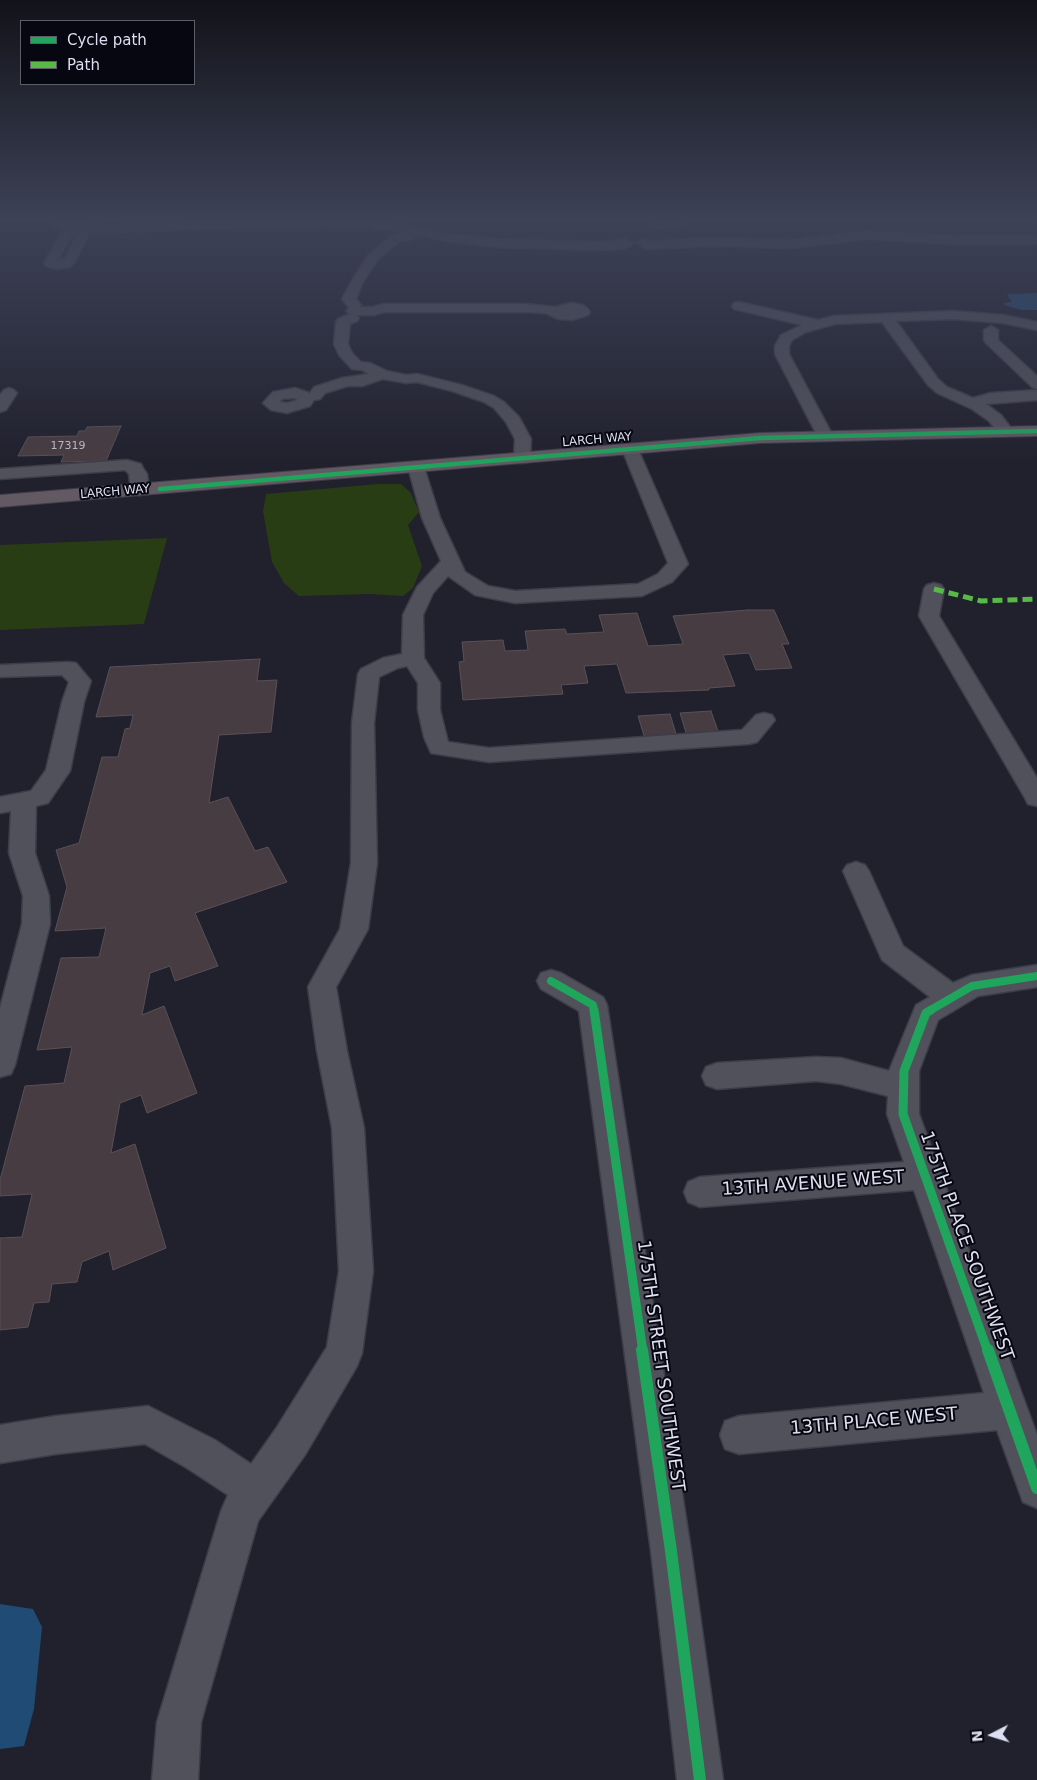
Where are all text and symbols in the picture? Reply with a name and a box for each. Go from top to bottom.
legend [20,20,195,85]
text: Cycle path [67,31,147,49]
text: Path [67,56,100,74]
street label: LARCH WAY [562,430,632,450]
house number: 17319 [51,439,85,453]
street label: LARCH WAY [80,482,150,502]
street label: 175TH PLACE SOUTHWEST [914,1128,1018,1364]
street label: 13TH AVENUE WEST [721,1167,905,1201]
street label: 175TH STREET SOUTHWEST [632,1239,688,1493]
street label: 13TH PLACE WEST [790,1404,958,1440]
north arrow [967,1710,1017,1760]
text: N [969,1730,986,1743]

